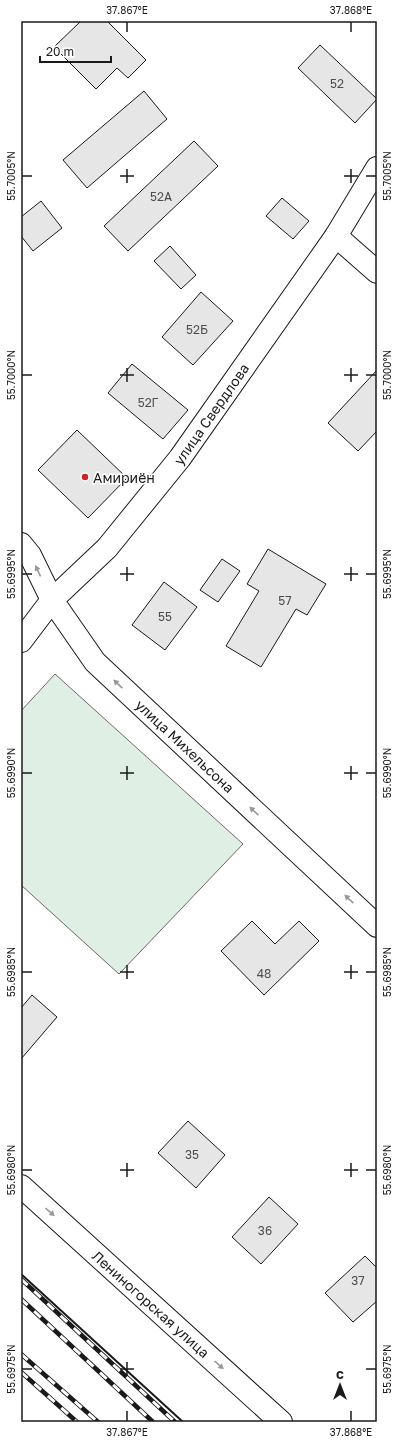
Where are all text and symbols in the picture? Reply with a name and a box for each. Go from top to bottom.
text: 37.867°E [106,4,148,16]
text: 37.868°E [330,4,372,16]
scale bar [40,38,111,64]
text: 20 m [46,44,74,59]
house number: 52 [330,76,344,91]
text: 55.7005°N [5,151,17,201]
text: 55.7005°N [381,151,393,201]
house number: 52А [150,189,172,204]
house number: 52Б [186,322,208,337]
text: 55.7000°N [5,350,17,400]
text: 55.7000°N [381,350,393,400]
street label: улица Свердлова [170,360,252,468]
house number: 52Г [138,395,159,410]
place label: Амириён [93,469,155,486]
marker: Амириён [80,472,90,482]
text: 55.6995°N [5,549,17,599]
text: 55.6995°N [381,549,393,599]
one-way arrow [35,565,41,577]
house number: 57 [278,593,292,608]
house number: 55 [158,609,172,624]
one-way arrow [113,679,123,688]
street label: улица Михельсона [132,696,238,796]
text: 55.6990°N [5,748,17,798]
text: 55.6990°N [381,748,393,798]
one-way arrow [248,806,259,815]
one-way arrow [343,895,354,904]
text: 55.6985°N [5,947,17,997]
text: 55.6985°N [381,947,393,997]
house number: 48 [257,966,271,981]
text: 55.6980°N [5,1145,17,1195]
text: 55.6980°N [381,1145,393,1195]
house number: 35 [185,1147,199,1162]
one-way arrow [45,1207,55,1217]
house number: 36 [258,1223,272,1238]
street label: Лениногорская улица [89,1247,213,1361]
house number: 37 [351,1273,365,1288]
text: 55.6975°N [5,1344,17,1394]
text: 55.6975°N [381,1344,393,1394]
one-way arrow [214,1361,224,1370]
north arrow [320,1365,360,1405]
text: С [336,1368,344,1381]
text: 37.867°E [106,1426,148,1438]
text: 37.868°E [330,1426,372,1438]

